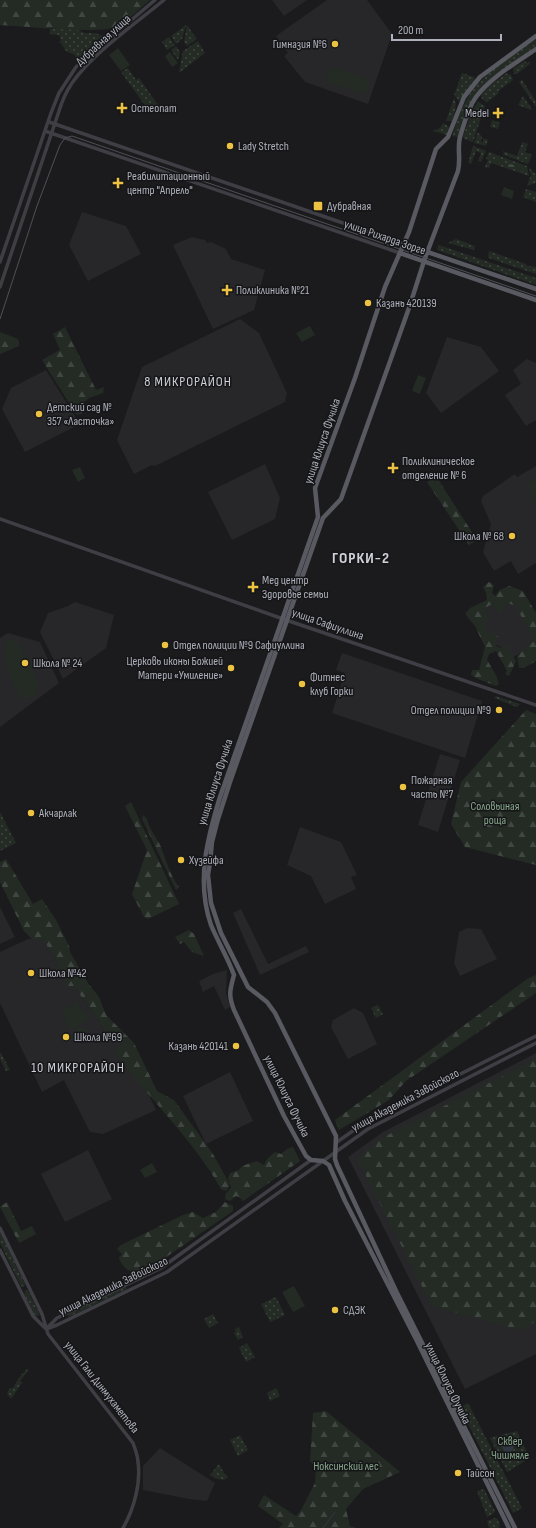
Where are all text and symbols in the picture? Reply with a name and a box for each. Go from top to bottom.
street label: Дубравная улица [73,11,134,69]
scale bar [392,16,501,42]
text: 200 m [398,23,424,38]
place label: Гимназия №6 [273,37,327,52]
marker: Гимназия №6 [330,39,340,49]
place label: Остеопат [131,101,177,116]
marker: Остеопат [116,102,128,114]
place label: Medel [465,106,489,121]
marker: Medel [492,107,504,119]
place label: Lady Stretch [238,139,289,154]
marker: Lady Stretch [225,141,235,151]
place label: Реабилитационный центр "Апрель" [127,169,210,198]
marker: Реабилитационный центр "Апрель" [112,177,124,189]
place label: Дубравная [327,199,371,214]
marker: Дубравная [312,200,324,212]
street label: улица Рихарда Зорге [342,216,428,259]
place label: Поликлиника №21 [236,283,310,298]
marker: Поликлиника №21 [221,284,233,296]
place label: Казань 420139 [376,296,437,311]
marker: Казань 420139 [363,298,373,308]
district label: 8 МИКРОРАЙОН [144,373,232,390]
street label: улица Юлиуса Фучика [301,396,344,486]
place label: Детский сад № 357 «Ласточка» [47,400,114,429]
marker: Детский сад № 357 «Ласточка» [34,409,44,419]
place label: Поликлиническое отделение № 6 [402,454,475,483]
marker: Поликлиническое отделение № 6 [387,462,399,474]
place label: Школа № 68 [454,529,504,544]
marker: Школа № 68 [507,531,517,541]
district label: ГОРКИ-2 [332,549,390,568]
place label: Мед центр Здоровье семьи [262,573,328,602]
marker: Мед центр Здоровье семьи [247,581,259,593]
street label: улица Сафиуллина [290,605,366,644]
place label: Отдел полиции №9 Сафиуллина [173,638,305,653]
marker: Отдел полиции №9 Сафиуллина [160,640,170,650]
place label: Церковь иконы Божией Матери «Умиление» [126,654,223,683]
place label: Школа № 24 [33,656,82,671]
marker: Школа № 24 [20,658,30,668]
marker: Церковь иконы Божией Матери «Умиление» [226,663,236,673]
place label: Фитнес клуб Горки [310,670,353,699]
marker: Фитнес клуб Горки [297,679,307,689]
place label: Отдел полиции №9 [411,703,491,718]
marker: Отдел полиции №9 [494,705,504,715]
street label: улица Юлиуса Фучика [195,737,237,827]
place label: Пожарная часть №7 [411,773,454,802]
marker: Пожарная часть №7 [398,782,408,792]
park label: Соловьиная роща [471,799,520,828]
place label: Акчарлак [38,806,77,821]
marker: Акчарлак [26,808,36,818]
place label: Хузейфа [188,853,224,868]
marker: Хузейфа [176,855,186,865]
place label: Школа №42 [39,966,87,981]
marker: Школа №42 [26,968,36,978]
place label: Школа №69 [74,1030,122,1045]
marker: Школа №69 [61,1032,71,1042]
place label: Казань 420141 [169,1039,229,1054]
marker: Казань 420141 [231,1041,241,1051]
street label: улица Юлиуса Фучика [260,1053,313,1140]
district label: 10 МИКРОРАЙОН [31,1059,125,1076]
street label: улица Академика Завойского [349,1066,462,1135]
street label: улица Академика Завойского [56,1253,170,1319]
place label: СДЭК [343,1303,366,1318]
marker: СДЭК [330,1305,340,1315]
street label: улица Гали Динмухаметова [61,1338,142,1437]
street label: улица Юлиуса Фучика [421,1340,474,1427]
park label: Сквер Чишмяле [491,1434,529,1463]
park label: Ноксинский лес [313,1459,379,1474]
place label: Тайсон [466,1466,494,1481]
marker: Тайсон [453,1468,463,1478]

